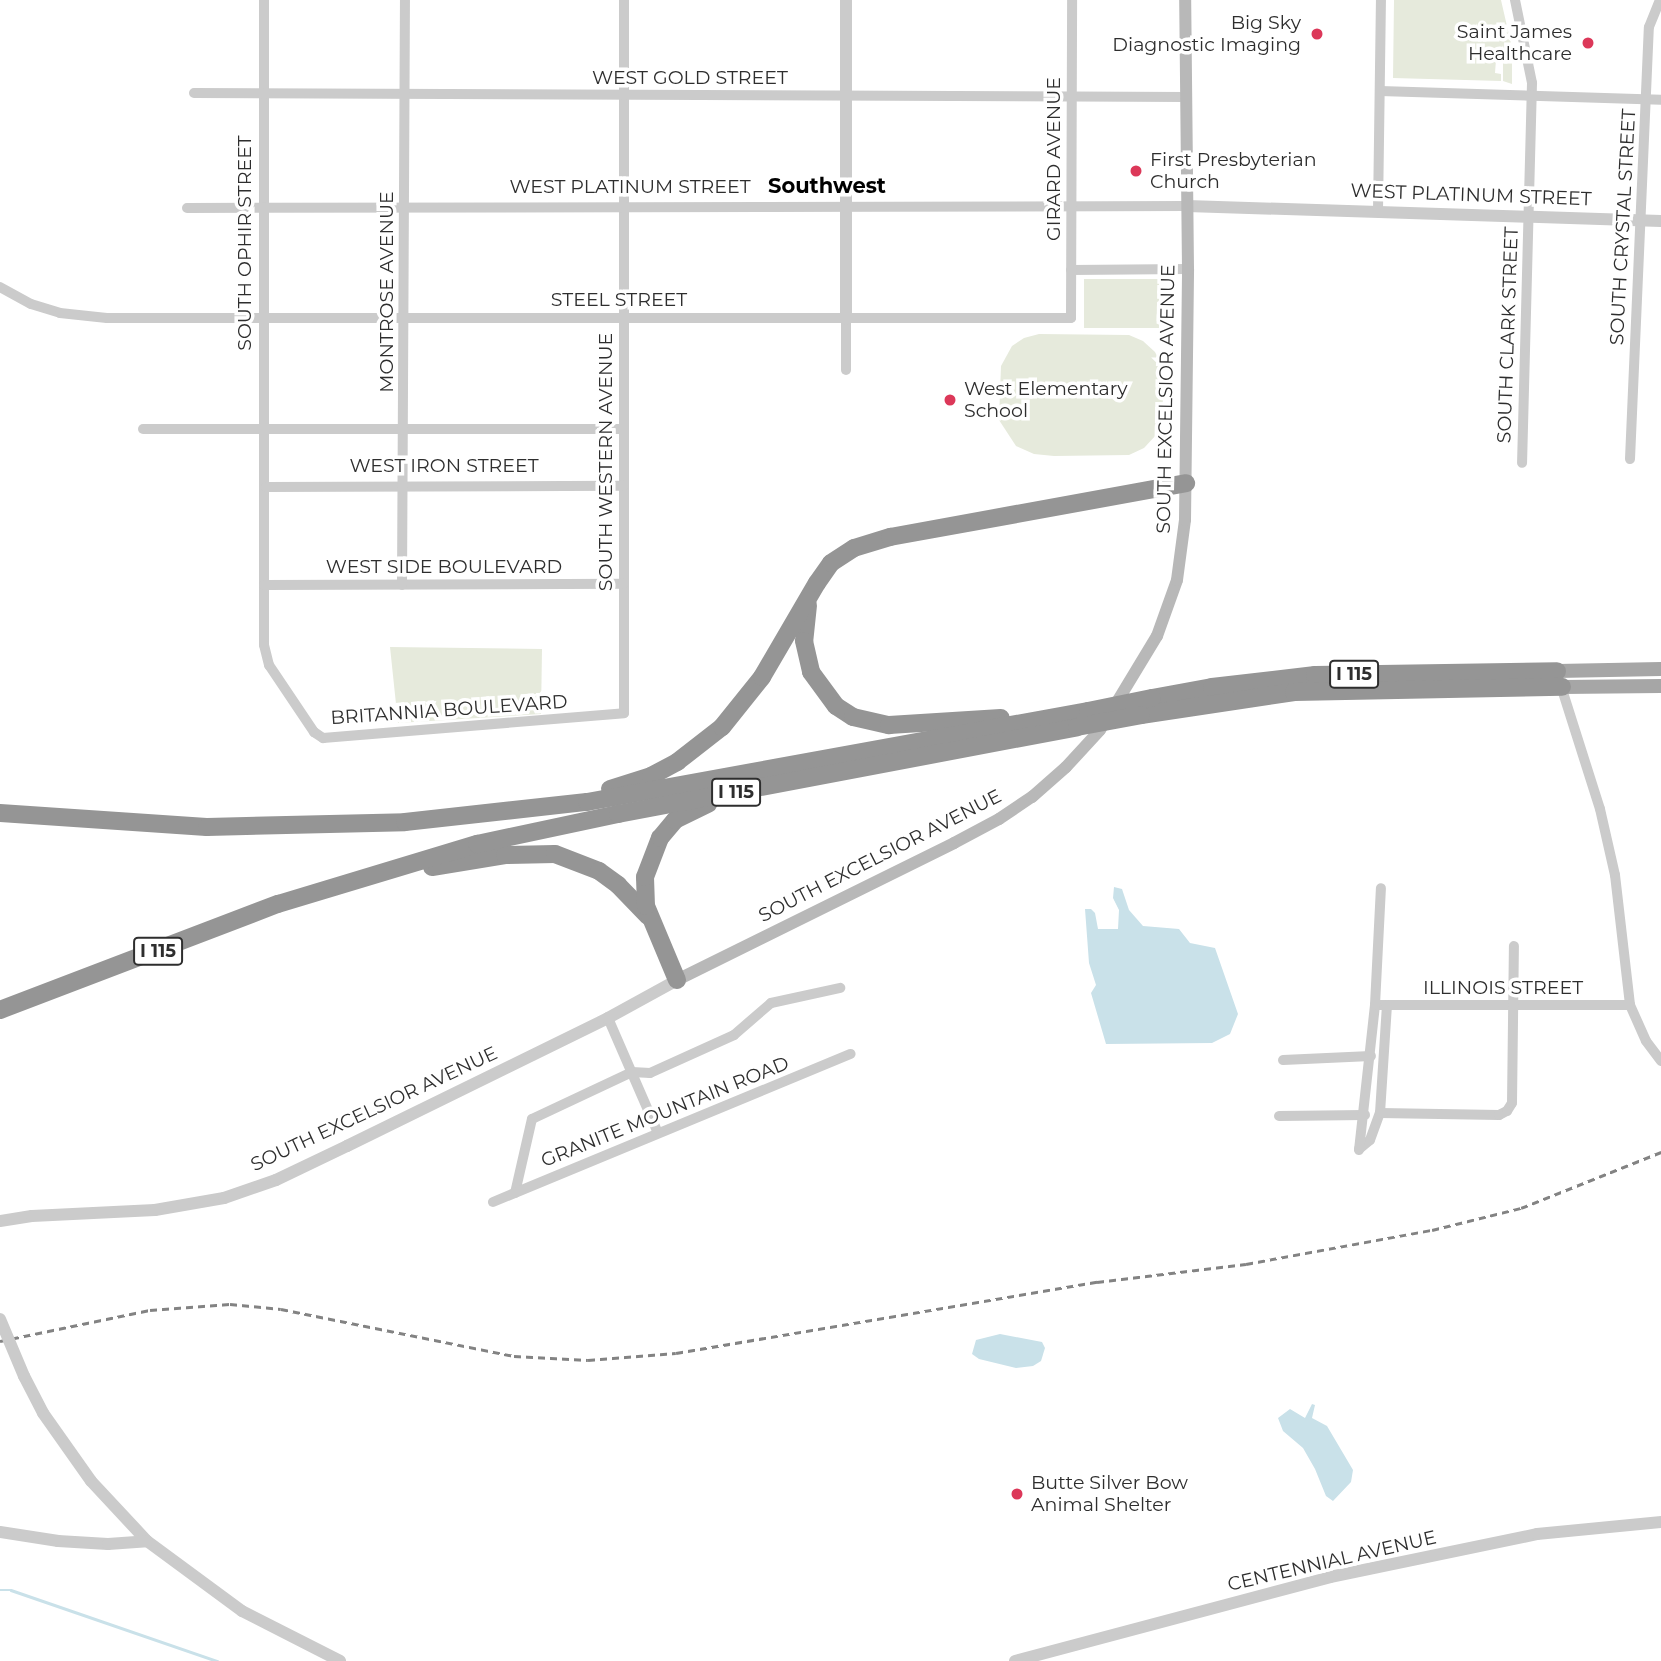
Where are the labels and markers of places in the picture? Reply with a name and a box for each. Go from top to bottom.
place label: Big Sky Diagnostic Imaging [1112,12,1301,56]
place label: Saint James Healthcare [1457,21,1572,65]
marker: Big Sky Diagnostic Imaging [1307,24,1327,44]
marker: Saint James Healthcare [1578,33,1598,53]
place label: First Presbyterian Church [1150,149,1317,193]
marker: First Presbyterian Church [1128,163,1144,179]
place label: West Elementary School [964,378,1128,422]
marker: West Elementary School [942,392,958,408]
place label: Butte Silver Bow Animal Shelter [1031,1472,1188,1516]
marker: Butte Silver Bow Animal Shelter [1009,1486,1025,1502]

